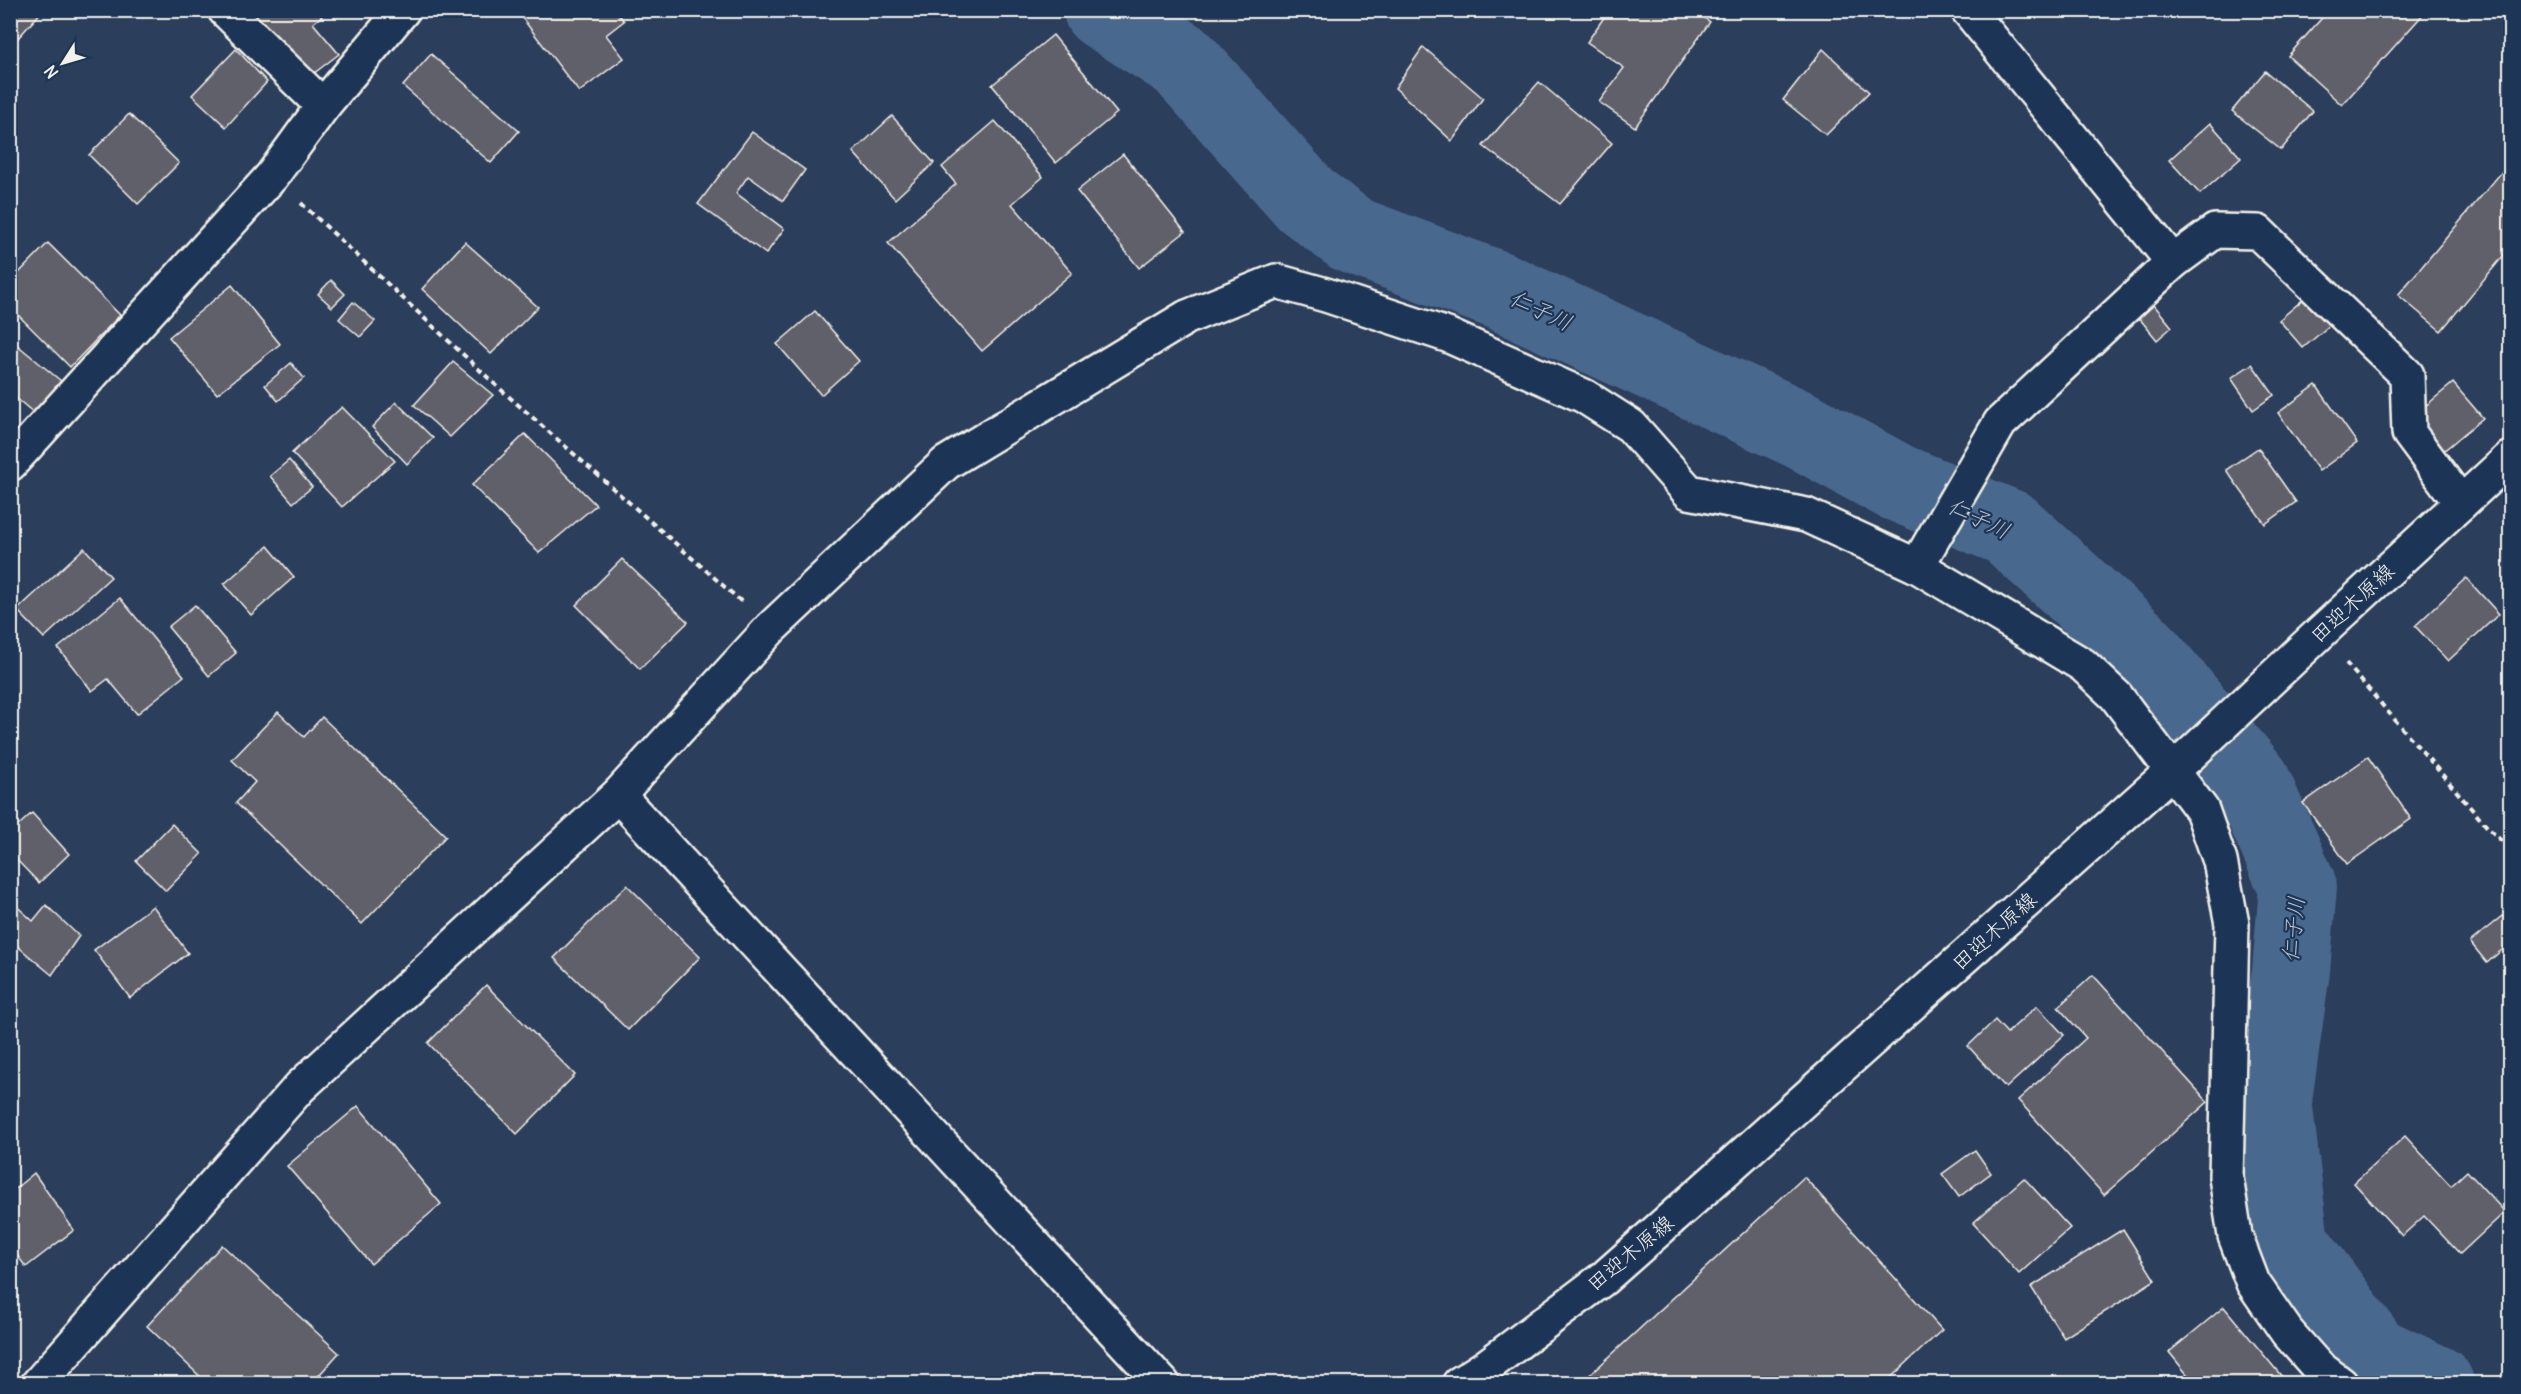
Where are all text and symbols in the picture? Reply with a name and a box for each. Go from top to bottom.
north arrow [33,33,93,93]
text: N [40,62,62,82]
water label: 仁子川 [1505,283,1577,337]
water label: 仁子川 [1943,491,2015,545]
street label: 田迎木原線 [2304,557,2400,649]
street label: 田迎木原線 [1946,886,2042,976]
water label: 仁子川 [2276,895,2310,963]
street label: 田迎木原線 [1581,1209,1679,1297]

